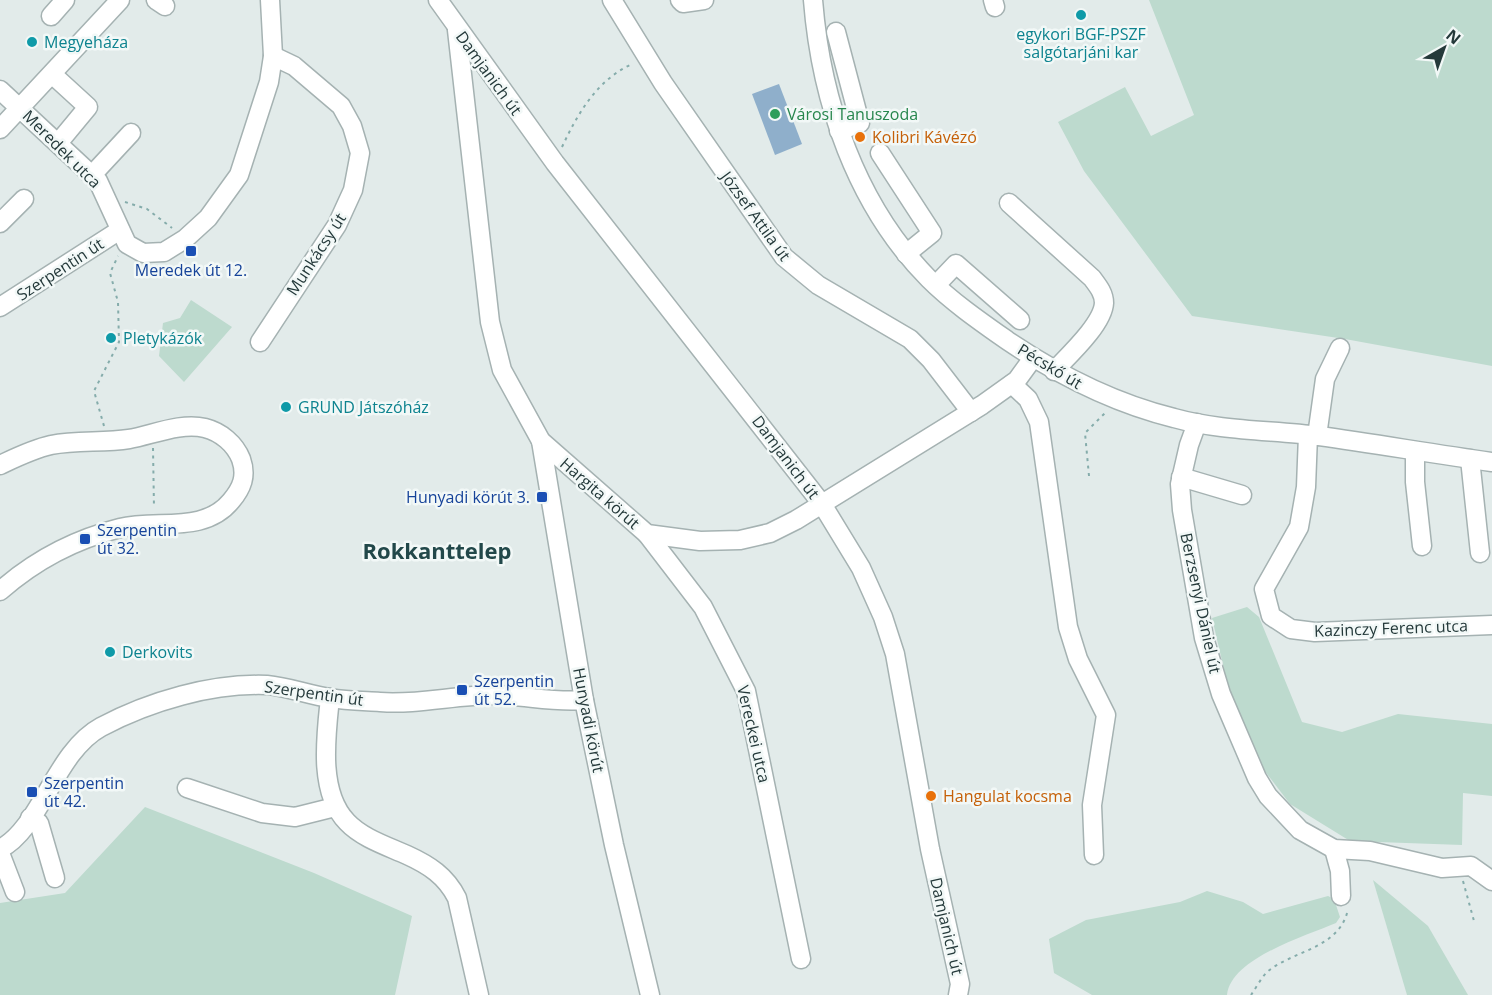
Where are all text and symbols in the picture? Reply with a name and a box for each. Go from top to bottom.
marker: egykori BGF-PSZF salgótarjáni kar [1074,8,1088,22]
north arrow [1414,18,1474,78]
place label: egykori BGF-PSZF salgótarjáni kar [1016,23,1146,63]
text: N [1442,24,1466,49]
street label: Damjanich út [451,26,527,120]
place label: Megyeháza [44,31,128,53]
marker: Megyeháza [25,35,39,49]
place label: Városi Tanuszoda [787,103,918,125]
street label: Meredek utca [18,105,106,193]
marker: Városi Tanuszoda [768,107,782,121]
place label: Kolibri Kávézó [872,126,977,148]
marker: Kolibri Kávézó [853,130,867,144]
street label: József Attila út [715,165,796,265]
street label: Munkácsy út [281,208,351,300]
street label: Szerpentin út [12,232,108,305]
marker: Meredek út 12. [184,244,198,258]
place label: Meredek út 12. [135,259,247,281]
place label: Pletykázók [123,327,203,349]
marker: Pletykázók [104,331,118,345]
street label: Pécskő út [1014,338,1087,394]
place label: GRUND Játszóház [298,396,429,418]
marker: GRUND Játszóház [279,400,293,414]
street label: Damjanich út [747,411,825,503]
street label: Hargita körút [556,452,645,534]
place label: Hunyadi körút 3. [406,486,530,508]
marker: Hunyadi körút 3. [535,490,549,504]
place label: Szerpentin út 32. [97,519,177,559]
street label: Berzsenyi Dániel út [1175,531,1227,676]
marker: Szerpentin út 32. [78,532,92,546]
district label: Rokkanttelep [363,535,511,565]
street label: Kazinczy Ferenc utca [1314,614,1468,642]
place label: Derkovits [122,641,193,663]
marker: Derkovits [103,645,117,659]
street label: Hunyadi körút [568,666,610,775]
place label: Szerpentin út 52. [474,670,554,710]
street label: Szerpentin út [263,675,365,711]
marker: Szerpentin út 52. [455,683,469,697]
street label: Vereckei utca [732,683,776,785]
place label: Szerpentin út 42. [44,772,124,812]
marker: Szerpentin út 42. [25,785,39,799]
place label: Hangulat kocsma [943,785,1072,807]
marker: Hangulat kocsma [924,789,938,803]
street label: Damjanich út [925,875,969,977]

